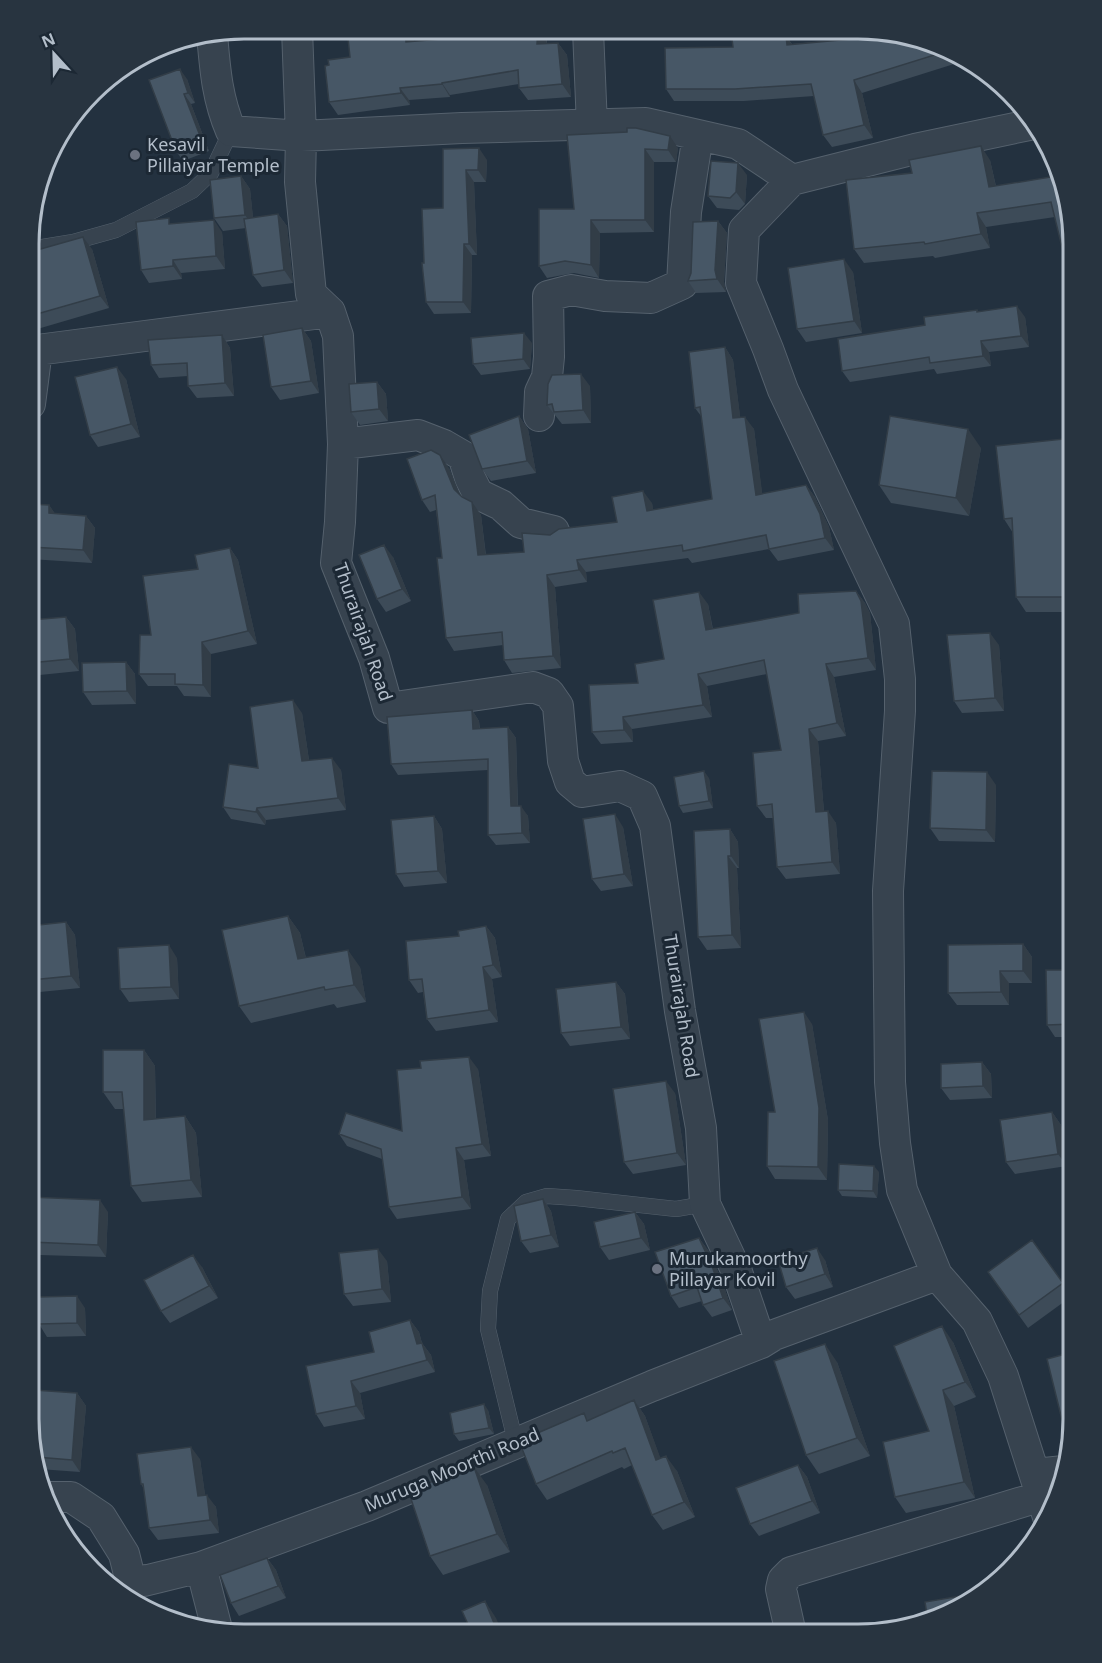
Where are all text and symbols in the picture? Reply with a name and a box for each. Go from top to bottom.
north arrow [24,24,84,84]
text: N [38,27,59,53]
place label: Kesavil Pillaiyar Temple [147,132,280,177]
marker: Kesavil Pillaiyar Temple [128,148,142,162]
street label: Thurairajah Road [329,559,399,704]
street label: Thurairajah Road [659,932,705,1079]
place label: Murukamoorthy Pillayar Kovil [669,1246,808,1291]
marker: Murukamoorthy Pillayar Kovil [650,1262,664,1276]
street label: Muruga Moorthi Road [361,1421,543,1517]

